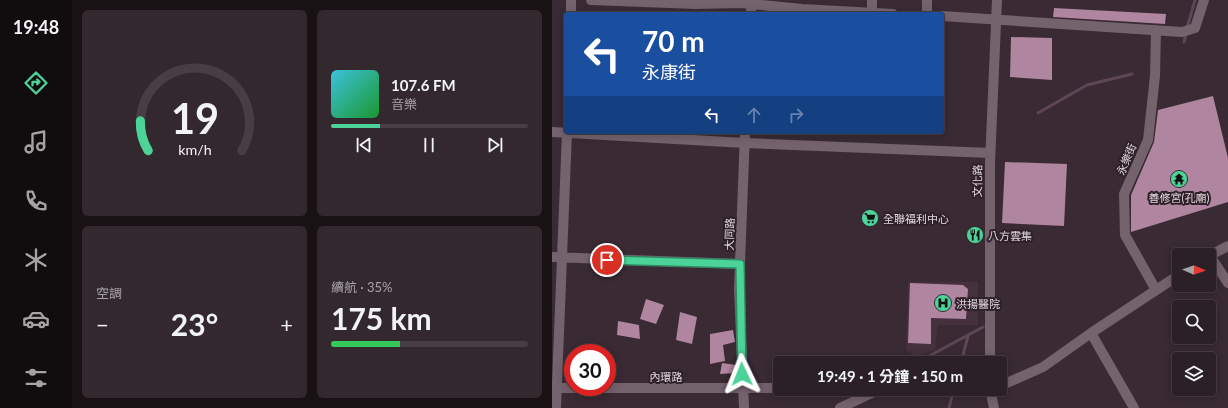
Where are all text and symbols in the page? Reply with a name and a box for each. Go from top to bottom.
text: 19:48 [13,16,59,38]
text: 70 m [642,24,705,58]
icon: left [576,28,628,80]
text: 永康街 [642,61,696,83]
icon: directions [22,69,50,97]
text: 107.6 FM [391,76,456,94]
text: 19 [170,93,219,143]
text: 音樂 [391,96,417,112]
icon: left [701,104,723,126]
icon: ahead [743,104,765,126]
icon: right [785,104,807,126]
icon: music [22,128,50,156]
icon: previous [353,134,375,156]
icon: pause [418,134,440,156]
icon: next [484,134,506,156]
text: km/h [178,141,211,158]
street label: 永樂街 [1114,141,1138,177]
street label: 文化路 [970,164,984,198]
temple icon: 善修宮(孔廟) [1169,169,1189,189]
icon: phone [22,187,50,215]
place label: 善修宮(孔廟) [1149,191,1209,204]
supermarket icon: 全聯福利中心 [860,208,880,228]
place label: 全聯福利中心 [883,212,949,225]
street label: 大同路 [722,217,736,251]
restaurant icon: 八方雲集 [965,225,985,245]
place label: 八方雲集 [988,229,1032,242]
pin [590,243,624,277]
icon: climate [22,246,50,274]
north arrow [1172,248,1216,292]
map controls [1172,248,1216,396]
icon: arrive [596,249,618,271]
text: 續航 · 35% [331,279,393,295]
text: 空調 [96,285,122,301]
hospital icon: 洪揚醫院 [933,293,953,313]
place label: 洪揚醫院 [956,297,1000,310]
text: 175 km [331,300,432,336]
button: search [1172,300,1216,344]
icon: car [22,305,50,333]
text: 23° [171,306,218,342]
text: − [96,311,109,338]
text: + [280,311,293,338]
speed limit sign: 30 [564,344,616,396]
button: layers [1172,352,1216,396]
position arrow [721,353,763,395]
icon: filters [22,364,50,392]
text: 19:49 · 1 分鐘 · 150 m [817,367,963,385]
street label: 內環路 [650,370,683,383]

